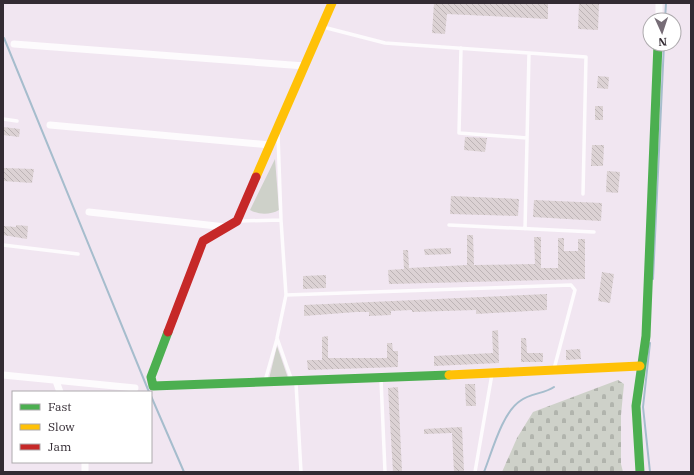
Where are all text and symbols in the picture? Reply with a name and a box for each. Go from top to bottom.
north arrow [642,12,682,52]
text: N [658,35,667,49]
legend [12,391,152,463]
text: Fast [48,399,72,414]
text: Slow [48,419,75,434]
text: Jam [48,439,72,454]

